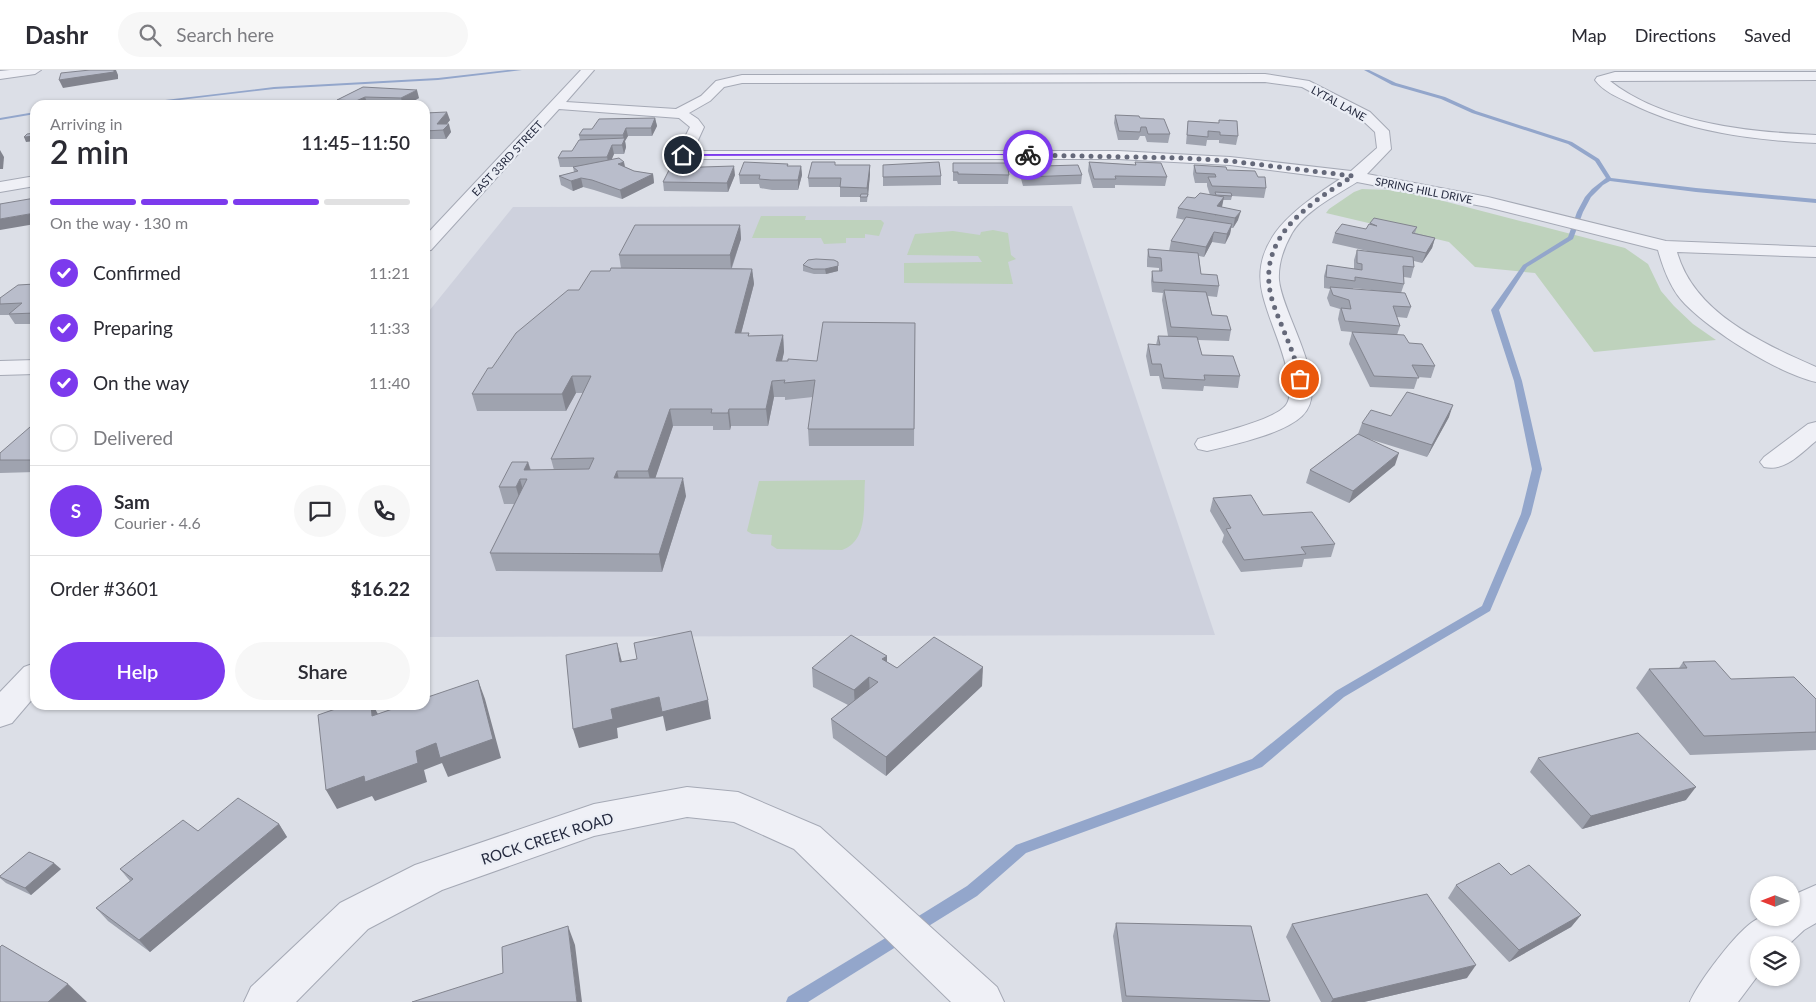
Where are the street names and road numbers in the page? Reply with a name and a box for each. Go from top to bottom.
street label: LYTAL LANE [1309,83,1369,123]
street label: EAST 33RD STREET [469,117,546,198]
street label: SPRING HILL DRIVE [1374,174,1474,206]
street label: ROCK CREEK ROAD [478,808,616,868]

